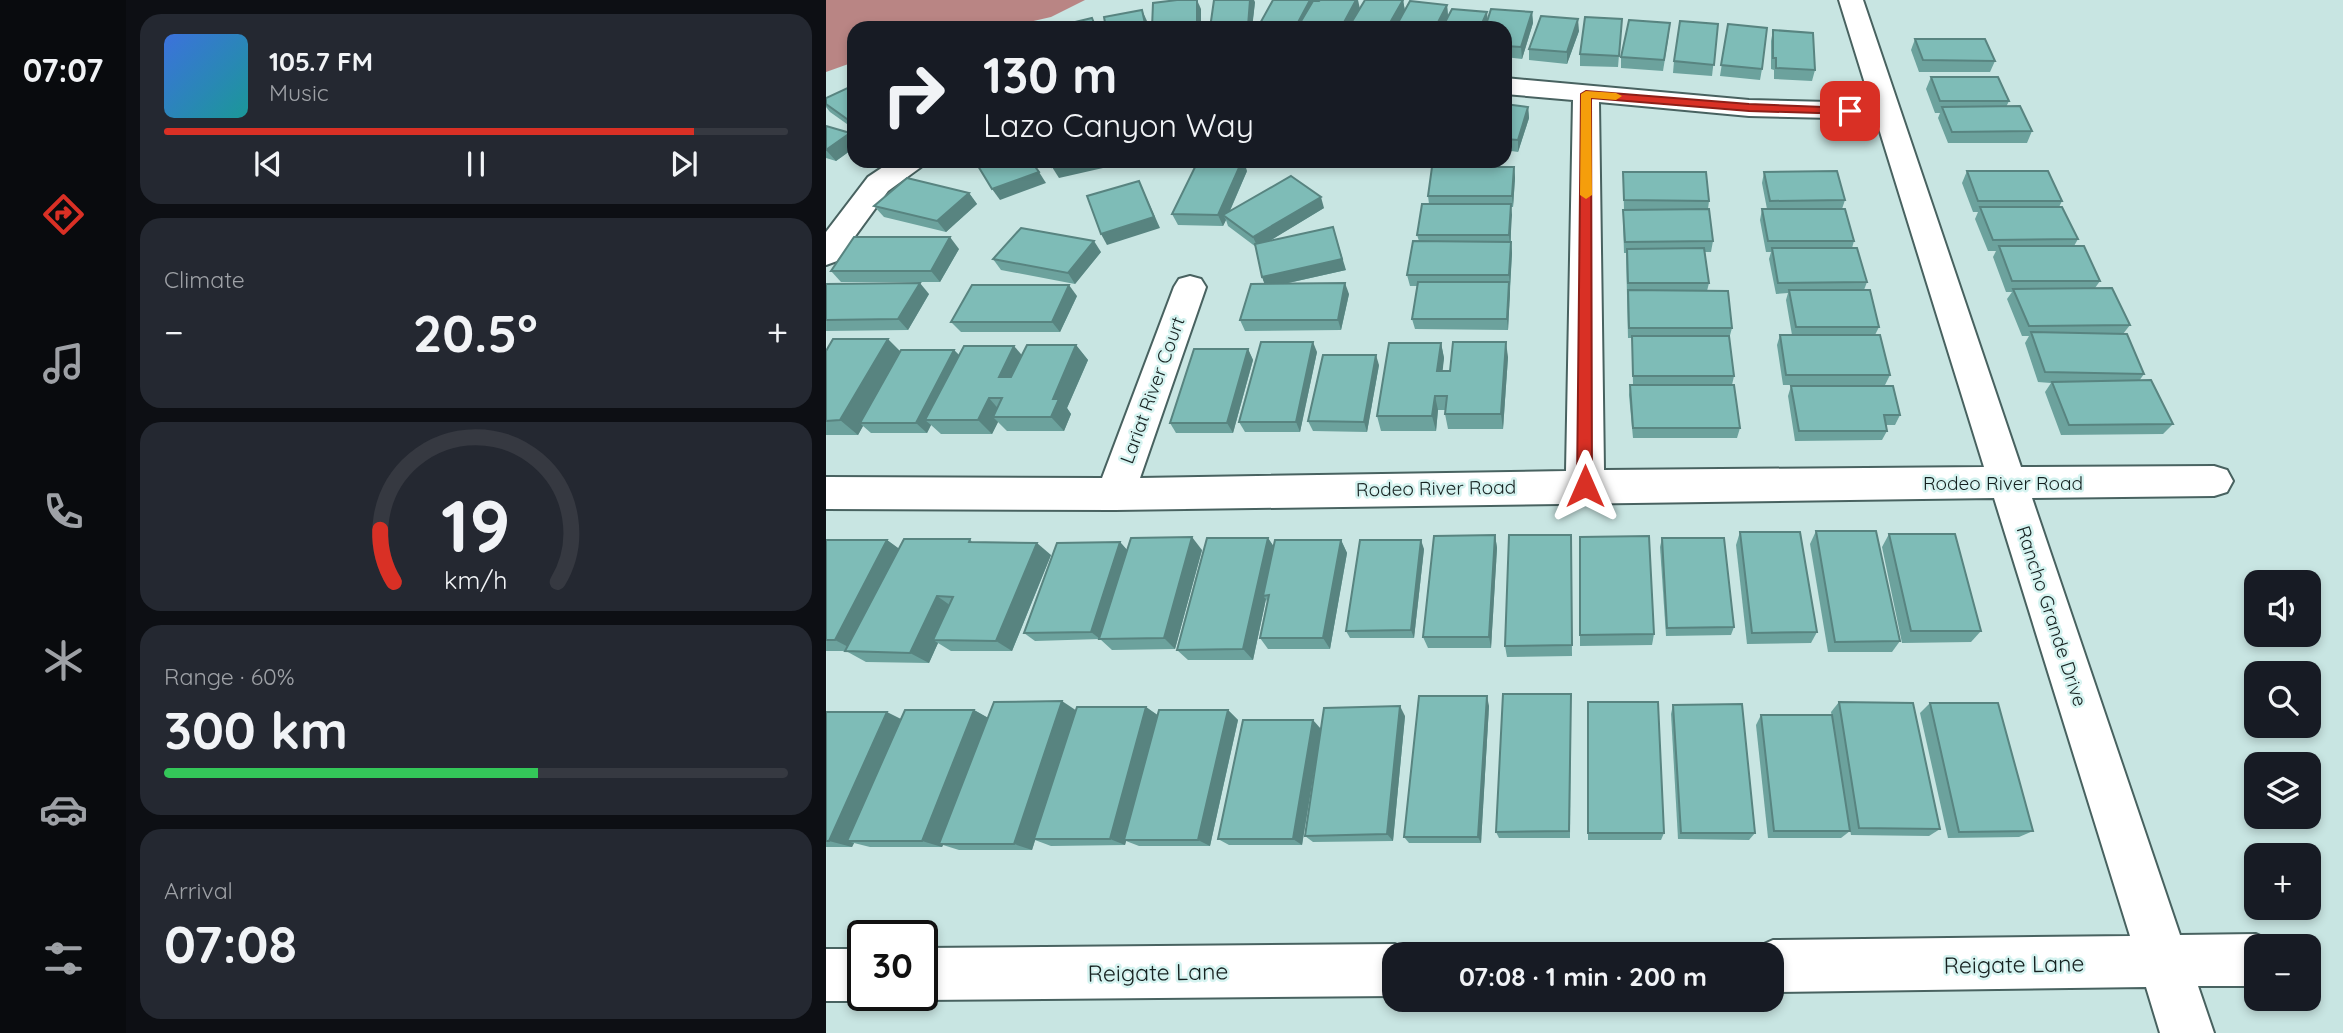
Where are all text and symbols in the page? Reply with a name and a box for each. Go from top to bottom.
text: 130 m [983,44,1117,105]
text: 105.7 FM [269,45,373,78]
icon: right [868,49,959,140]
text: 07:07 [23,50,103,90]
text: Music [269,78,329,107]
pin [1820,81,1880,141]
icon: arrive [1831,92,1869,130]
text: Lazo Canyon Way [983,105,1254,145]
icon: previous [249,145,287,183]
icon: pause [457,145,495,183]
icon: next [665,145,703,183]
icon: directions [39,190,88,239]
text: Climate [164,265,245,294]
text: 20.5° [413,300,538,365]
text: − [164,308,184,356]
text: + [767,308,788,356]
street label: Lariat River Court [1114,313,1190,467]
icon: music [39,339,88,388]
position arrow [1548,449,1622,523]
street label: Rodeo River Road [1923,471,2083,495]
street label: Rodeo River Road [1356,475,1516,501]
text: 19 [441,480,511,571]
icon: phone [39,487,88,536]
street label: Rancho Grande Drive [2011,523,2093,709]
text: km/h [444,564,508,595]
map controls [2244,570,2321,1011]
button: sound [2244,570,2321,647]
icon: climate [39,636,88,685]
button: search [2244,661,2321,738]
text: Range · 60% [164,662,295,691]
text: 300 km [164,697,348,762]
button: layers [2244,752,2321,829]
icon: car [39,785,88,834]
button: + [2244,843,2321,920]
text: Arrival [164,876,233,905]
text: 07:08 [164,911,297,976]
speed limit sign: 30 [847,920,938,1011]
icon: filters [39,934,88,983]
button: − [2244,934,2321,1011]
street label: Reigate Lane [1943,948,2085,980]
street label: Reigate Lane [1087,956,1229,988]
text: 07:08 · 1 min · 200 m [1459,960,1707,993]

